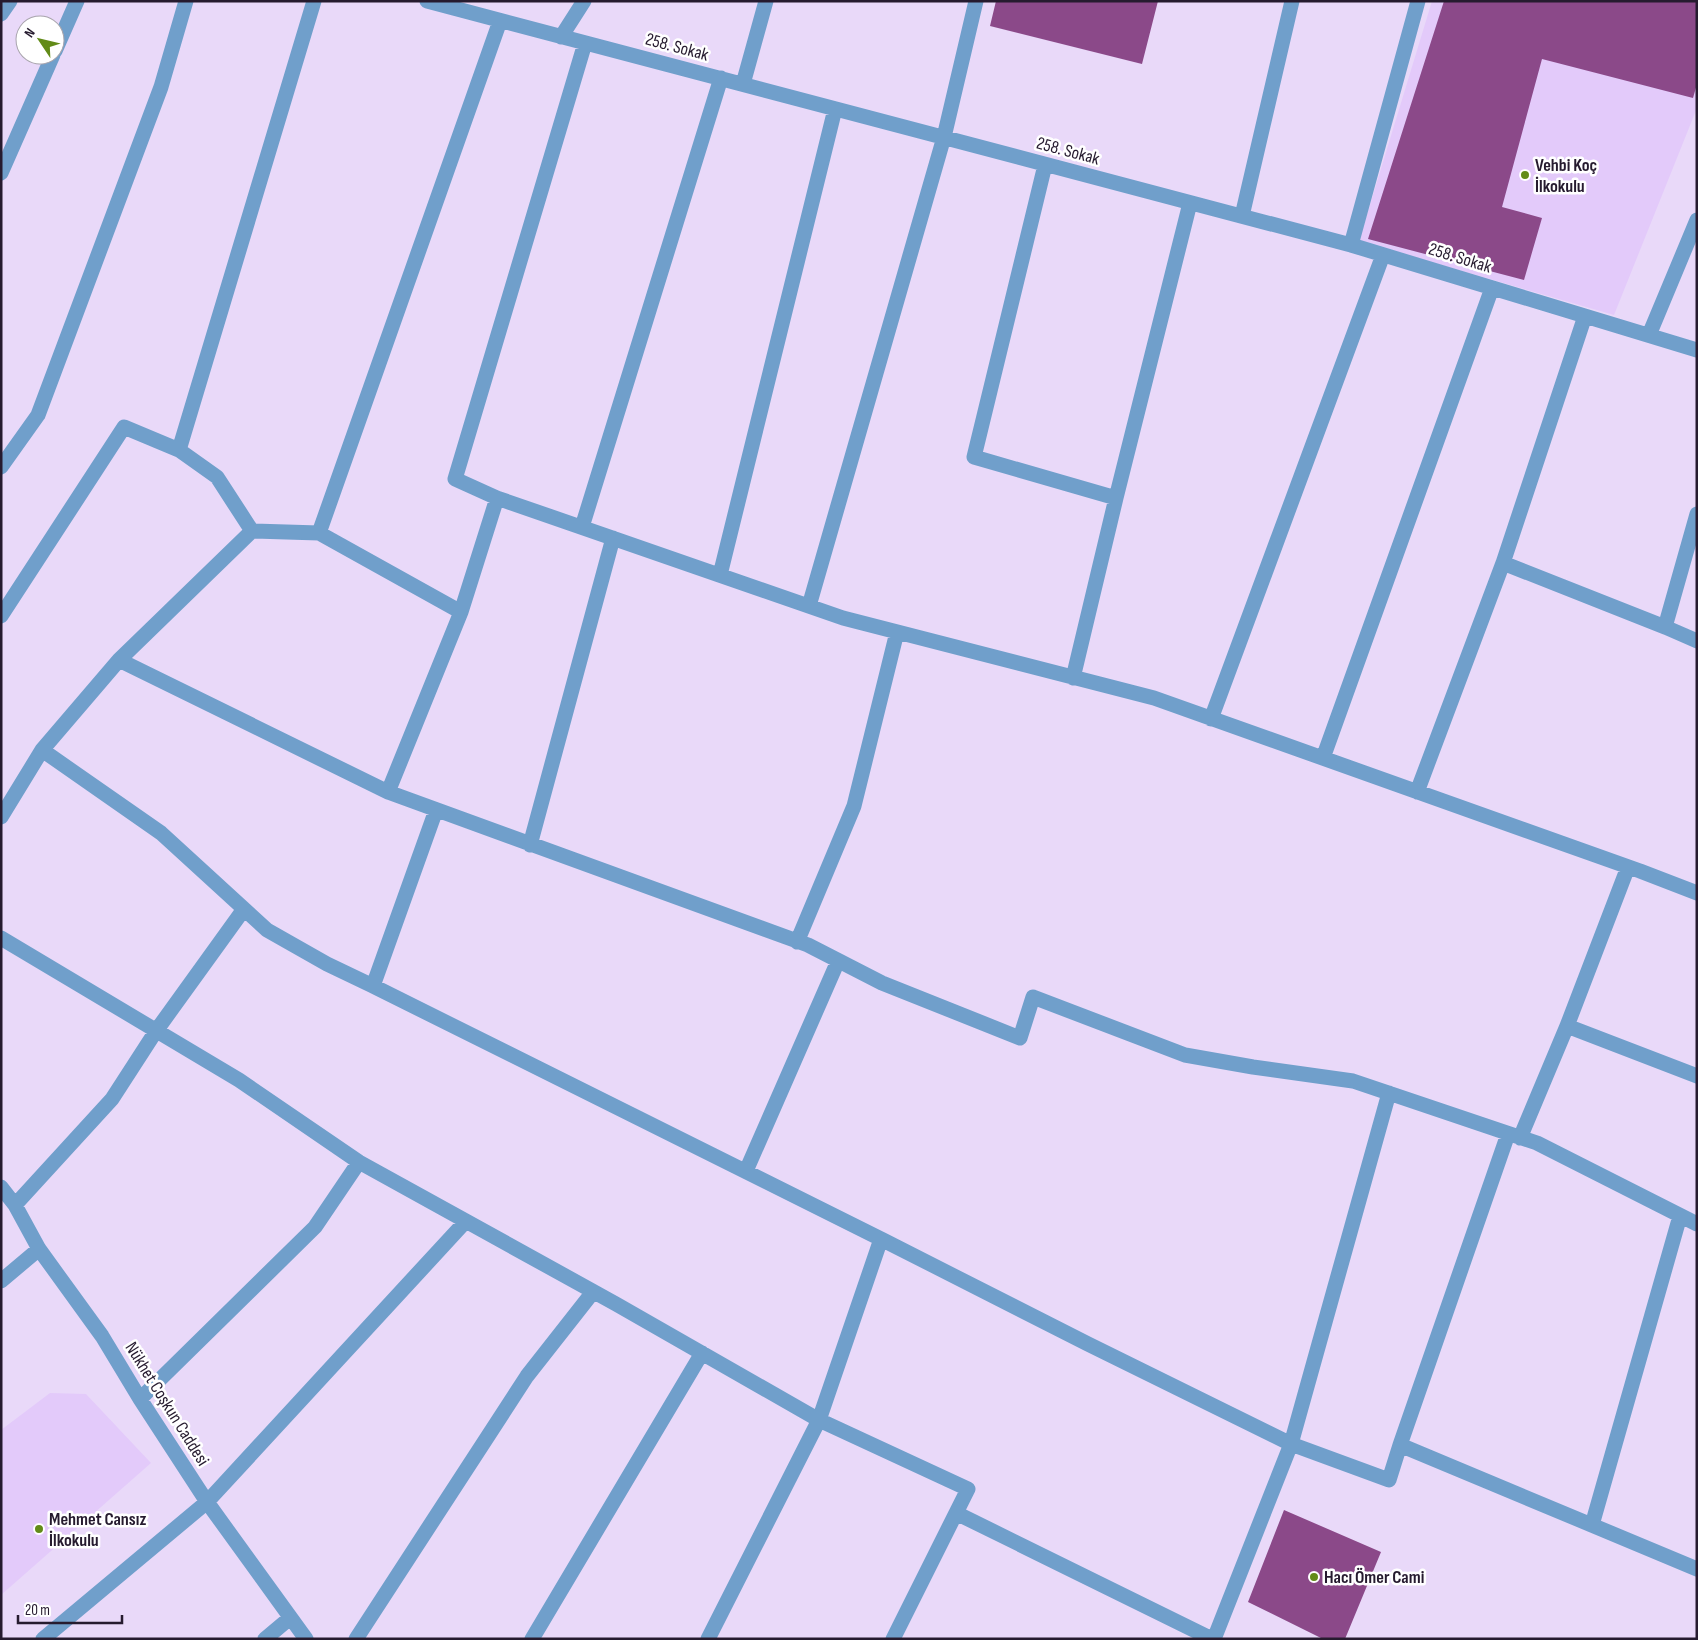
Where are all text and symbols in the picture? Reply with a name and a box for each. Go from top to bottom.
north arrow [15,15,65,65]
text: N [21,25,39,41]
street label: 258. Sokak [643,29,711,66]
street label: 258. Sokak [1034,133,1102,170]
place label: Vehbi Koç İlkokulu [1535,155,1597,197]
marker: Vehbi Koç İlkokulu [1519,169,1531,181]
street label: 258. Sokak [1426,239,1494,278]
street label: Nükhet Coşkun Caddesi [121,1338,213,1470]
place label: Mehmet Cansız İlkokulu [49,1509,146,1551]
marker: Mehmet Cansız İlkokulu [33,1523,45,1535]
place label: Hacı Ömer Cami [1324,1567,1424,1588]
marker: Hacı Ömer Cami [1308,1571,1320,1583]
scale bar [18,1592,121,1624]
text: 20 m [25,1601,50,1620]

